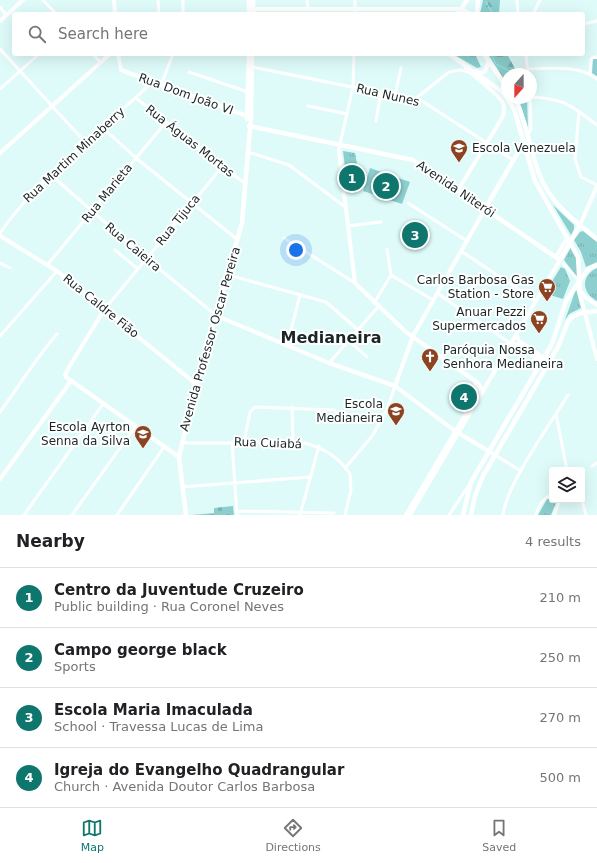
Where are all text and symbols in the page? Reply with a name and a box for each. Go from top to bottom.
search box [12,12,585,56]
icon: search [26,23,48,45]
text: Search here [58,25,148,43]
north arrow [501,68,537,104]
street label: Rua Dom João VI [137,70,235,118]
street label: Rua Nunes [355,81,421,109]
street label: Rua Águas Mortas [143,101,238,180]
street label: Rua Martim Minaberry [21,104,127,206]
school or university icon: Escola Venezuela [449,138,469,163]
place label: Escola Venezuela [472,141,576,155]
street label: Avenida Niterói [414,158,498,220]
street label: Rua Marieta [79,161,135,225]
pin: 1 [339,163,365,193]
pin: 2 [373,171,399,201]
street label: Rua Tijuca [153,192,203,248]
street label: Rua Caieira [102,220,164,274]
pin: 3 [402,220,428,250]
your location [286,240,306,260]
street label: Avenida Professor Oscar Pereira [177,245,243,433]
street label: Rua Caldre Fião [60,271,142,341]
place label: Carlos Barbosa Gas Station - Store [417,273,534,301]
supermarket icon: Carlos Barbosa Gas Station - Store [537,277,557,302]
place label: Anuar Pezzi Supermercados [432,305,526,333]
supermarket icon: Anuar Pezzi Supermercados [529,309,549,334]
district label: Medianeira [281,328,381,347]
place label: Paróquia Nossa Senhora Medianeira [443,343,563,371]
church icon: Paróquia Nossa Senhora Medianeira [420,347,440,372]
pin: 4 [451,382,477,412]
place label: Escola Medianeira [316,397,383,425]
school or university icon: Escola Medianeira [386,401,406,426]
place label: Escola Ayrton Senna da Silva [41,420,130,448]
school or university icon: Escola Ayrton Senna da Silva [133,424,153,449]
street label: Rua Cuiabá [234,435,302,451]
map controls [549,467,585,503]
button: layers [549,467,585,503]
text: Nearby [16,531,85,551]
text: 4 results [525,534,581,549]
text: Centro da Juventude Cruzeiro [54,581,304,599]
text: 1 [24,590,34,605]
text: 210 m [539,590,581,605]
text: Public building · Rua Coronel Neves [54,599,284,614]
text: Campo george black [54,641,227,659]
text: 2 [24,650,34,665]
text: 250 m [539,650,581,665]
text: Sports [54,659,96,674]
text: Escola Maria Imaculada [54,701,253,719]
text: 3 [24,710,34,725]
text: 270 m [539,710,581,725]
text: School · Travessa Lucas de Lima [54,719,263,734]
text: Igreja do Evangelho Quadrangular [54,761,344,779]
text: 4 [24,770,34,785]
text: 500 m [539,770,581,785]
text: Church · Avenida Doutor Carlos Barbosa [54,779,315,794]
tab: Map [81,817,104,854]
tab: Directions [265,817,321,854]
tab: Saved [482,817,516,854]

